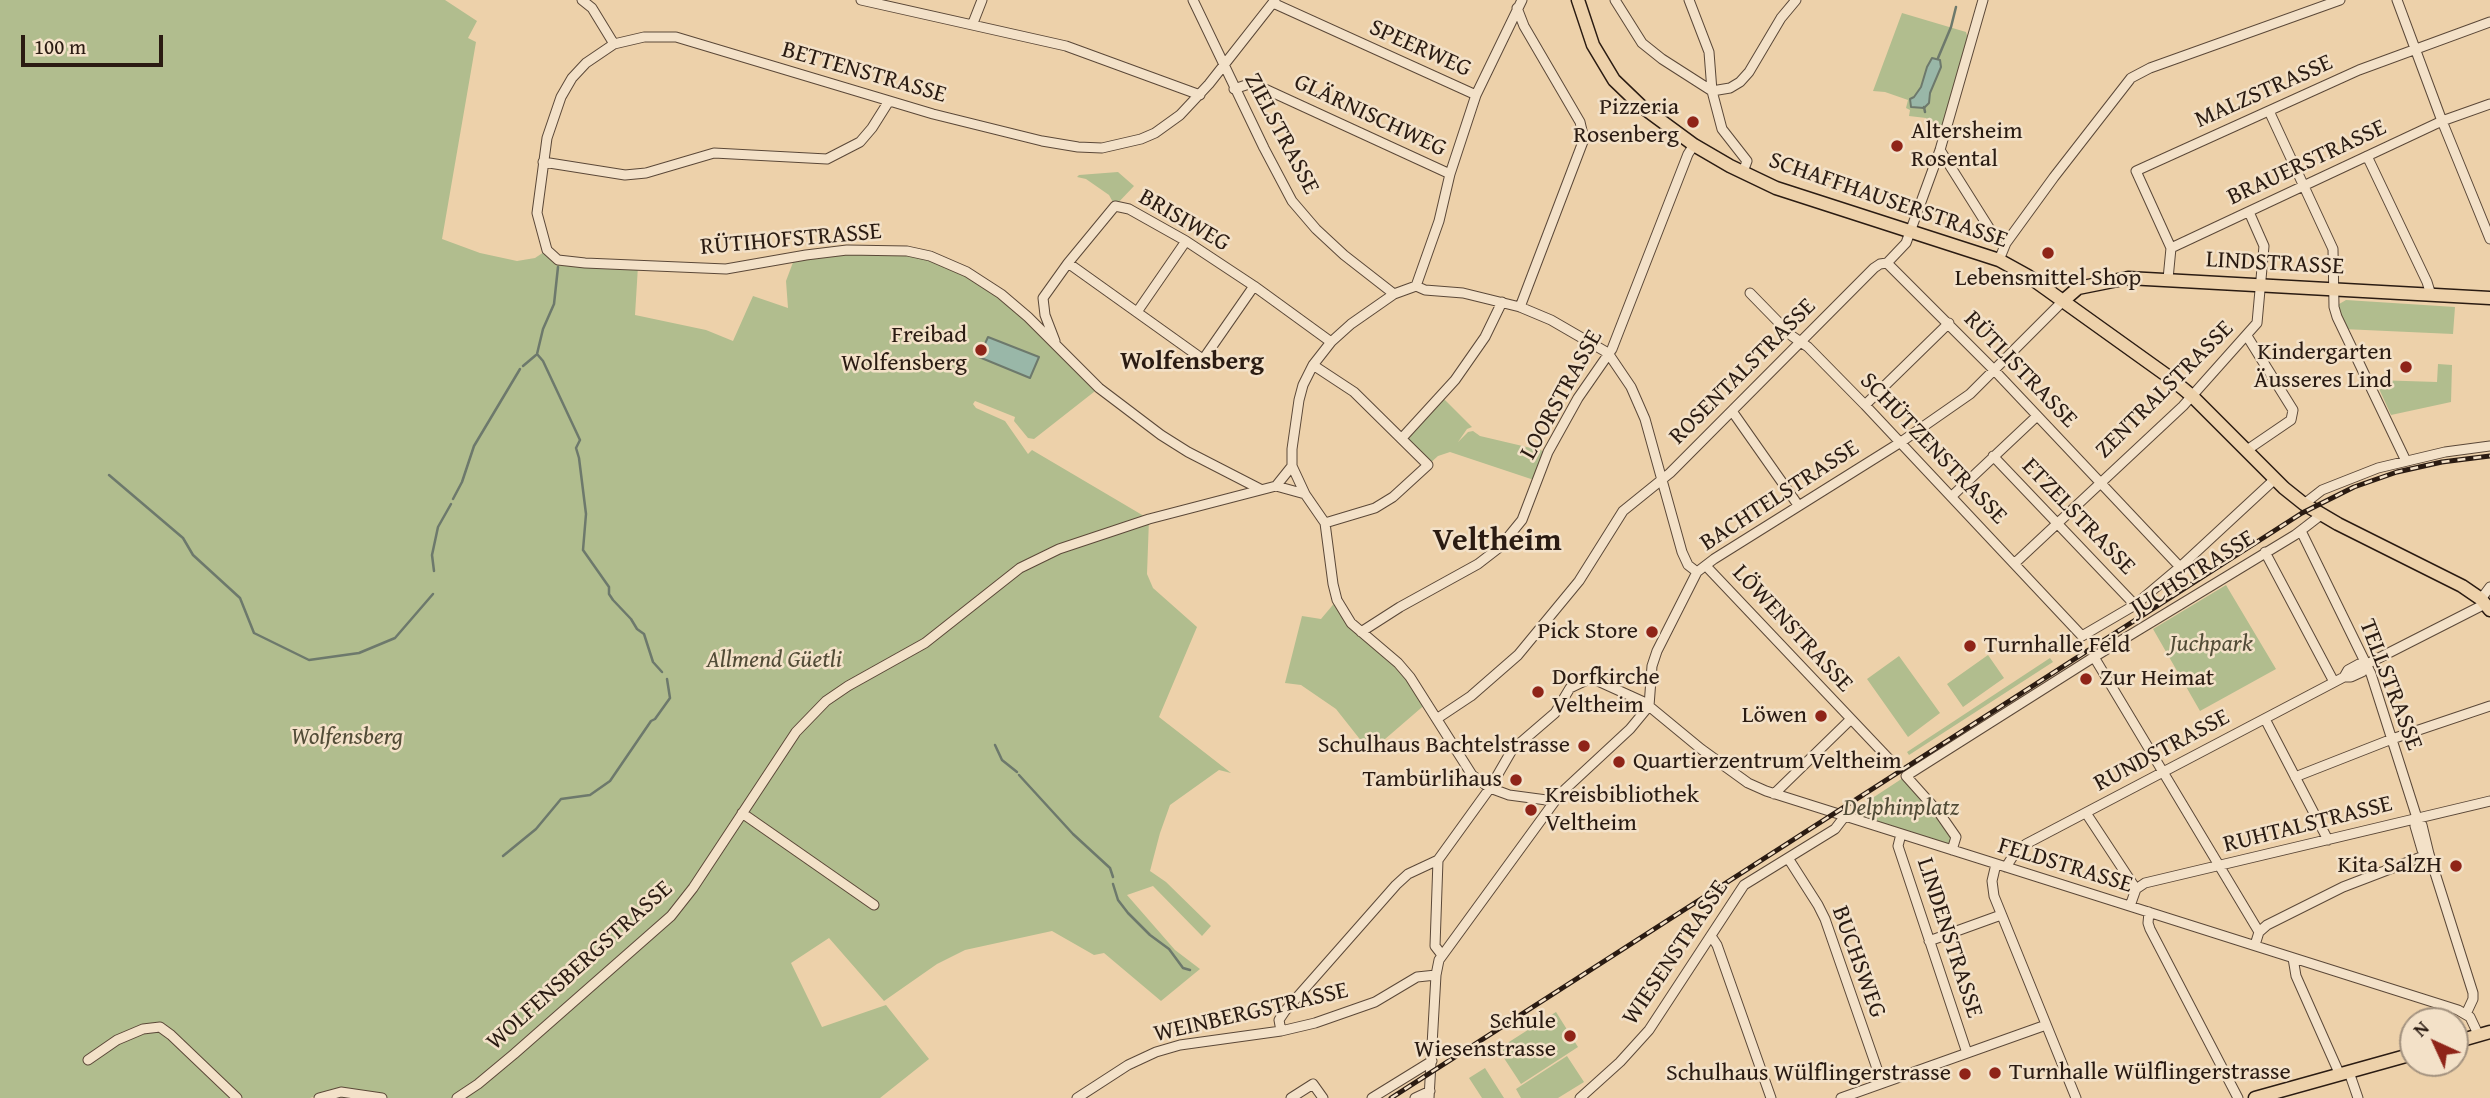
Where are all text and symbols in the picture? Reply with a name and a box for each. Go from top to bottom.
street label: SPEERWEG [1364,14,1476,84]
scale bar [24,21,166,65]
text: 100 m [34,31,86,62]
street label: BETTENSTRASSE [779,36,949,110]
street label: MALZSTRASSE [2191,49,2337,135]
street label: ZIELSTRASSE [1237,68,1325,200]
street label: GLÄRNISCHWEG [1289,68,1451,164]
place label: Pizzeria Rosenberg [1573,94,1679,150]
marker: Pizzeria Rosenberg [1685,114,1701,130]
street label: BRAUERSTRASSE [2223,114,2391,212]
place label: Altersheim Rosental [1911,118,2023,174]
marker: Altersheim Rosental [1889,138,1905,154]
street label: SCHAFFHAUSERSTRASSE [1765,147,2011,255]
street label: BRISIWEG [1133,183,1235,259]
street label: RÜTIHOFSTRASSE [699,218,883,262]
marker: Lebensmittel Shop [2040,245,2056,261]
street label: LINDSTRASSE [2205,246,2345,282]
place label: Lebensmittel Shop [1955,265,2141,293]
street label: ROSENTALSTRASSE [1664,293,1822,451]
street label: RÜTLISTRASSE [1957,306,2083,434]
street label: ZENTRALSTRASSE [2090,315,2240,465]
place label: Freibad Wolfensberg [841,322,967,378]
street label: LOORSTRASSE [1515,325,1609,465]
place label: Kindergarten Äusseres Lind [2254,339,2392,395]
marker: Freibad Wolfensberg [973,342,989,358]
district label: Wolfensberg [1120,346,1264,378]
marker: Kindergarten Äusseres Lind [2398,359,2414,375]
street label: SCHÜTZENSTRASSE [1853,367,2013,531]
street label: BACHTELSTRASSE [1695,434,1865,558]
street label: ETZELSTRASSE [2015,453,2141,581]
district label: Veltheim [1432,523,1562,561]
street label: JUCHSTRASSE [2125,524,2261,624]
street label: LÖWENSTRASSE [1726,559,1858,699]
street label: TELLSTRASSE [2352,615,2428,755]
place label: Pick Store [1537,618,1638,646]
marker: Pick Store [1644,624,1660,640]
park label: Juchpark [2169,631,2253,659]
place label: Turnhalle Feld [1984,632,2130,660]
marker: Turnhalle Feld [1962,638,1978,654]
park label: Allmend Güetli [706,647,842,675]
place label: Dorfkirche Veltheim [1552,664,1660,720]
place label: Zur Heimat [2100,665,2214,693]
marker: Zur Heimat [2078,671,2094,687]
marker: Dorfkirche Veltheim [1530,684,1546,700]
place label: Löwen [1742,702,1807,730]
street label: RUNDSTRASSE [2089,703,2235,799]
marker: Löwen [1813,708,1829,724]
park label: Wolfensberg [291,724,403,752]
place label: Schulhaus Bachtelstrasse [1318,732,1570,760]
marker: Schulhaus Bachtelstrasse [1576,738,1592,754]
place label: Quartierzentrum Veltheim [1633,748,1901,776]
marker: Quartierzentrum Veltheim [1611,754,1627,770]
place label: Tambürlihaus [1362,766,1502,794]
marker: Tambürlihaus [1508,772,1524,788]
place label: Kreisbibliothek Veltheim [1545,782,1699,838]
street label: RUHTALSTRASSE [2221,790,2395,860]
park label: Delphinplatz [1843,795,1959,823]
marker: Kreisbibliothek Veltheim [1523,802,1539,818]
street label: FELDSTRASSE [1994,832,2136,900]
place label: Kita SalZH [2338,852,2442,880]
street label: LINDENSTRASSE [1910,854,1988,1022]
marker: Kita SalZH [2448,858,2464,874]
street label: WOLFENSBERGSTRASSE [481,875,679,1057]
street label: WIESENSTRASSE [1617,875,1735,1031]
street label: BUCHSWEG [1824,902,1892,1022]
street label: WEINBERGSTRASSE [1151,977,1351,1049]
north arrow [2399,1007,2469,1077]
place label: Schule Wiesenstrasse [1414,1008,1556,1064]
text: N [2406,1014,2435,1043]
marker: Schule Wiesenstrasse [1562,1028,1578,1044]
place label: Turnhalle Wülflingerstrasse [2009,1059,2291,1087]
place label: Schulhaus Wülflingerstrasse [1666,1060,1951,1088]
marker: Turnhalle Wülflingerstrasse [1987,1065,2003,1081]
marker: Schulhaus Wülflingerstrasse [1957,1066,1973,1082]

